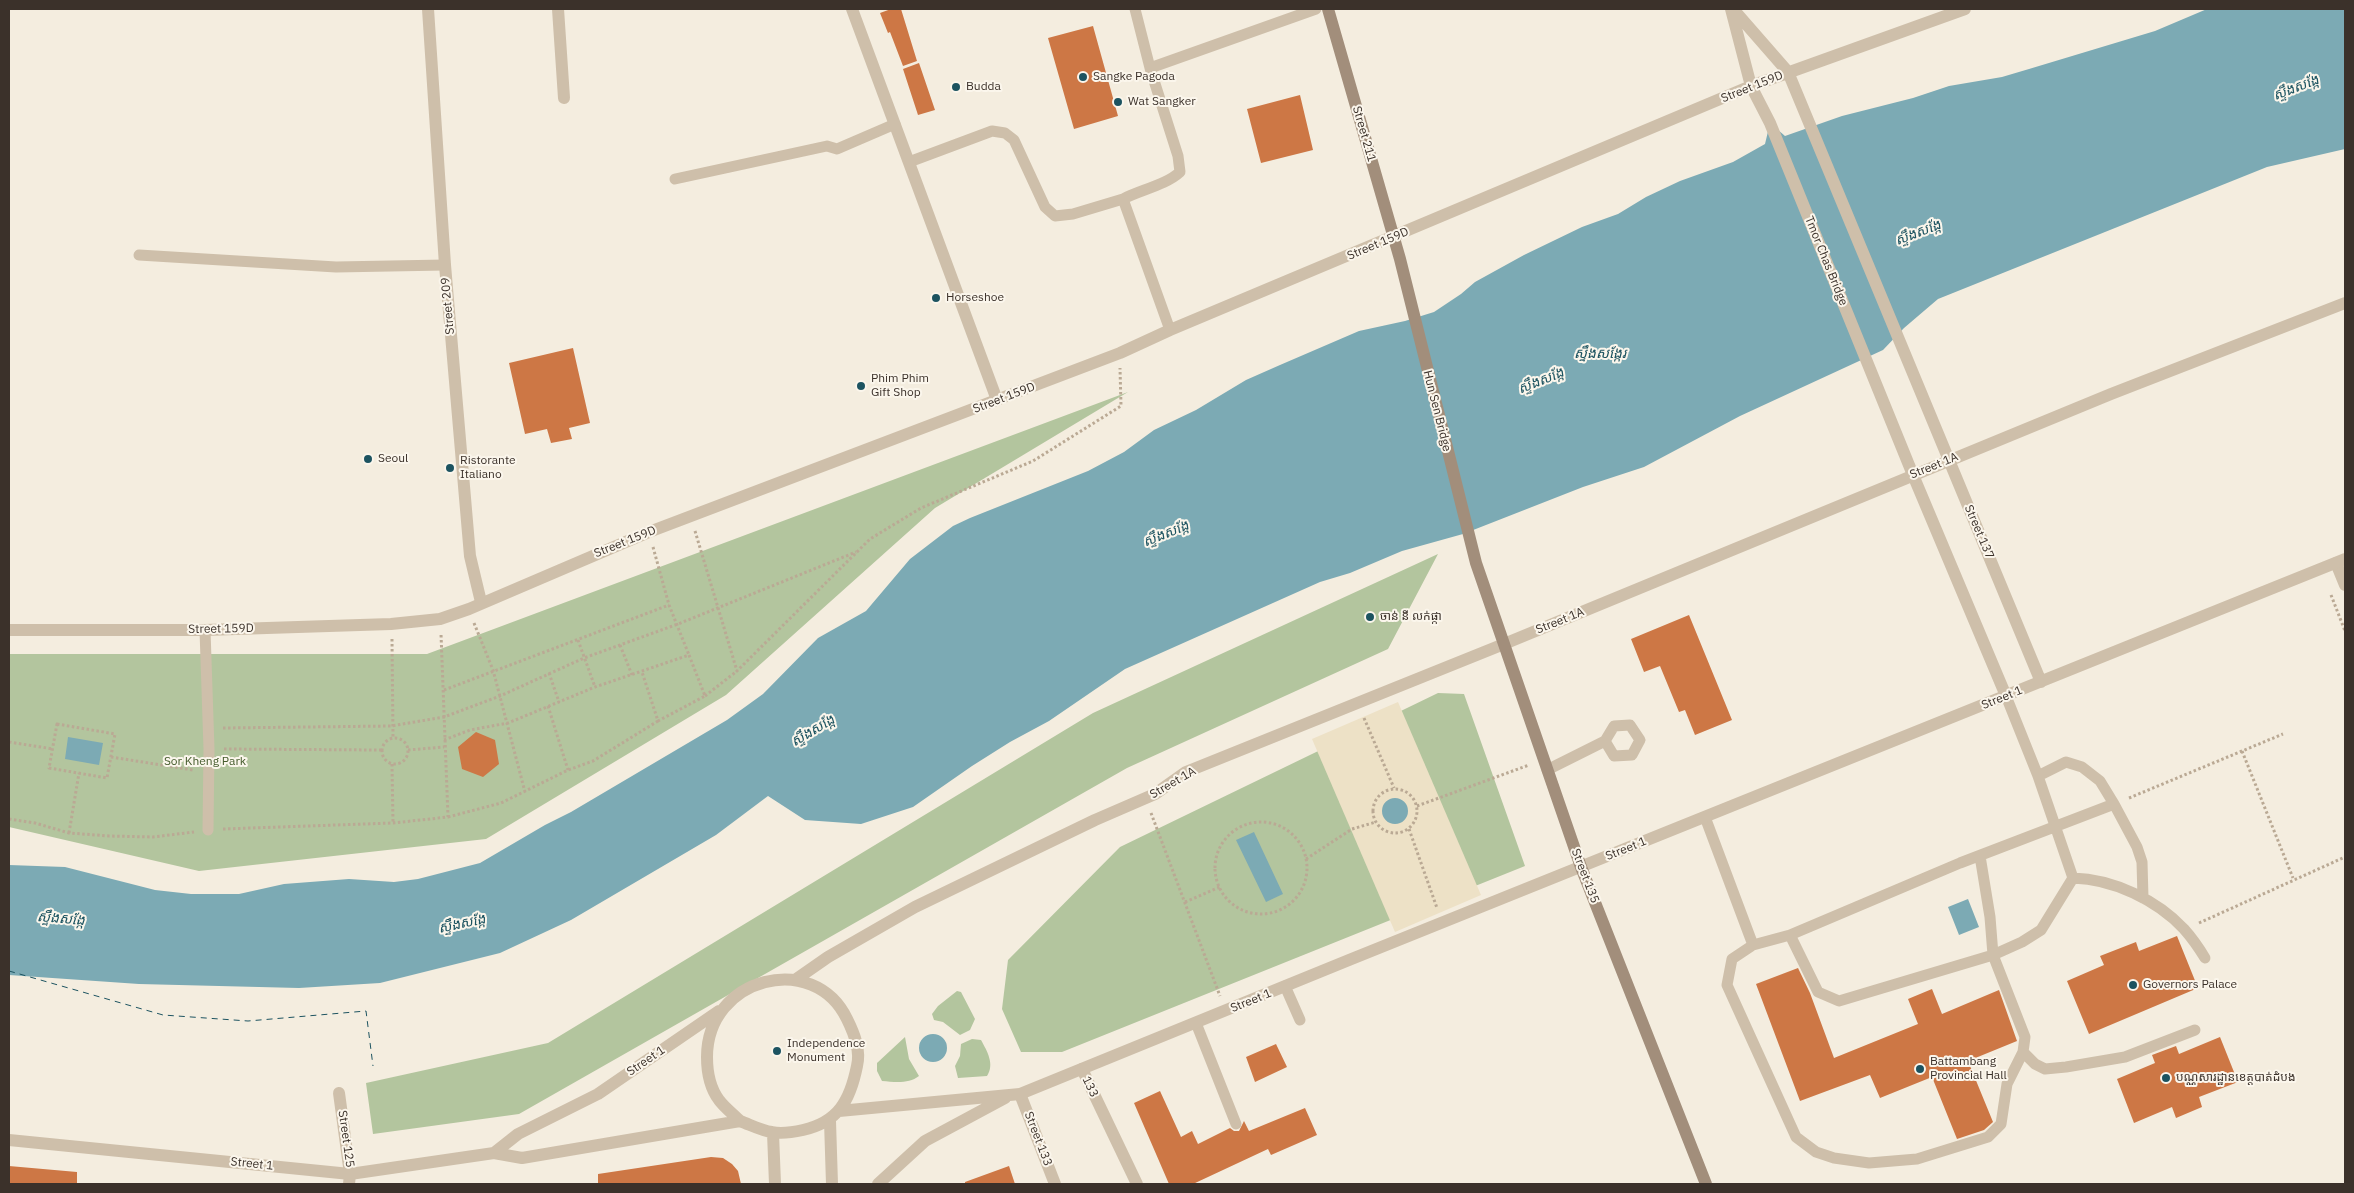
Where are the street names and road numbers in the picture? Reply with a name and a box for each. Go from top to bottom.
street label: Street 159D [1719,68,1785,106]
street label: Street 211 [1349,104,1379,164]
street label: Tmor Chas Bridge [1802,214,1850,308]
street label: Street 159D [1345,225,1411,263]
street label: Street 209 [438,277,458,335]
street label: Hun Sen Bridge [1420,369,1454,453]
street label: Street 159D [971,380,1037,416]
street label: Street 1A [1908,450,1960,482]
street label: Street 137 [1961,503,1997,561]
street label: Street 159D [592,523,658,561]
street label: Street 1A [1534,605,1586,637]
street label: Street 159D [188,621,254,637]
street label: Street 1 [1979,683,2025,713]
street label: Street 1A [1147,764,1199,802]
street label: Street 1 [1603,834,1649,864]
street label: Street 135 [1568,847,1602,905]
street label: Street 1 [1228,986,1274,1016]
street label: Street 1 [624,1043,668,1079]
street label: 133 [1079,1074,1101,1100]
street label: Street 125 [335,1110,357,1168]
street label: Street 133 [1021,1110,1055,1168]
street label: Street 1 [230,1155,274,1173]

